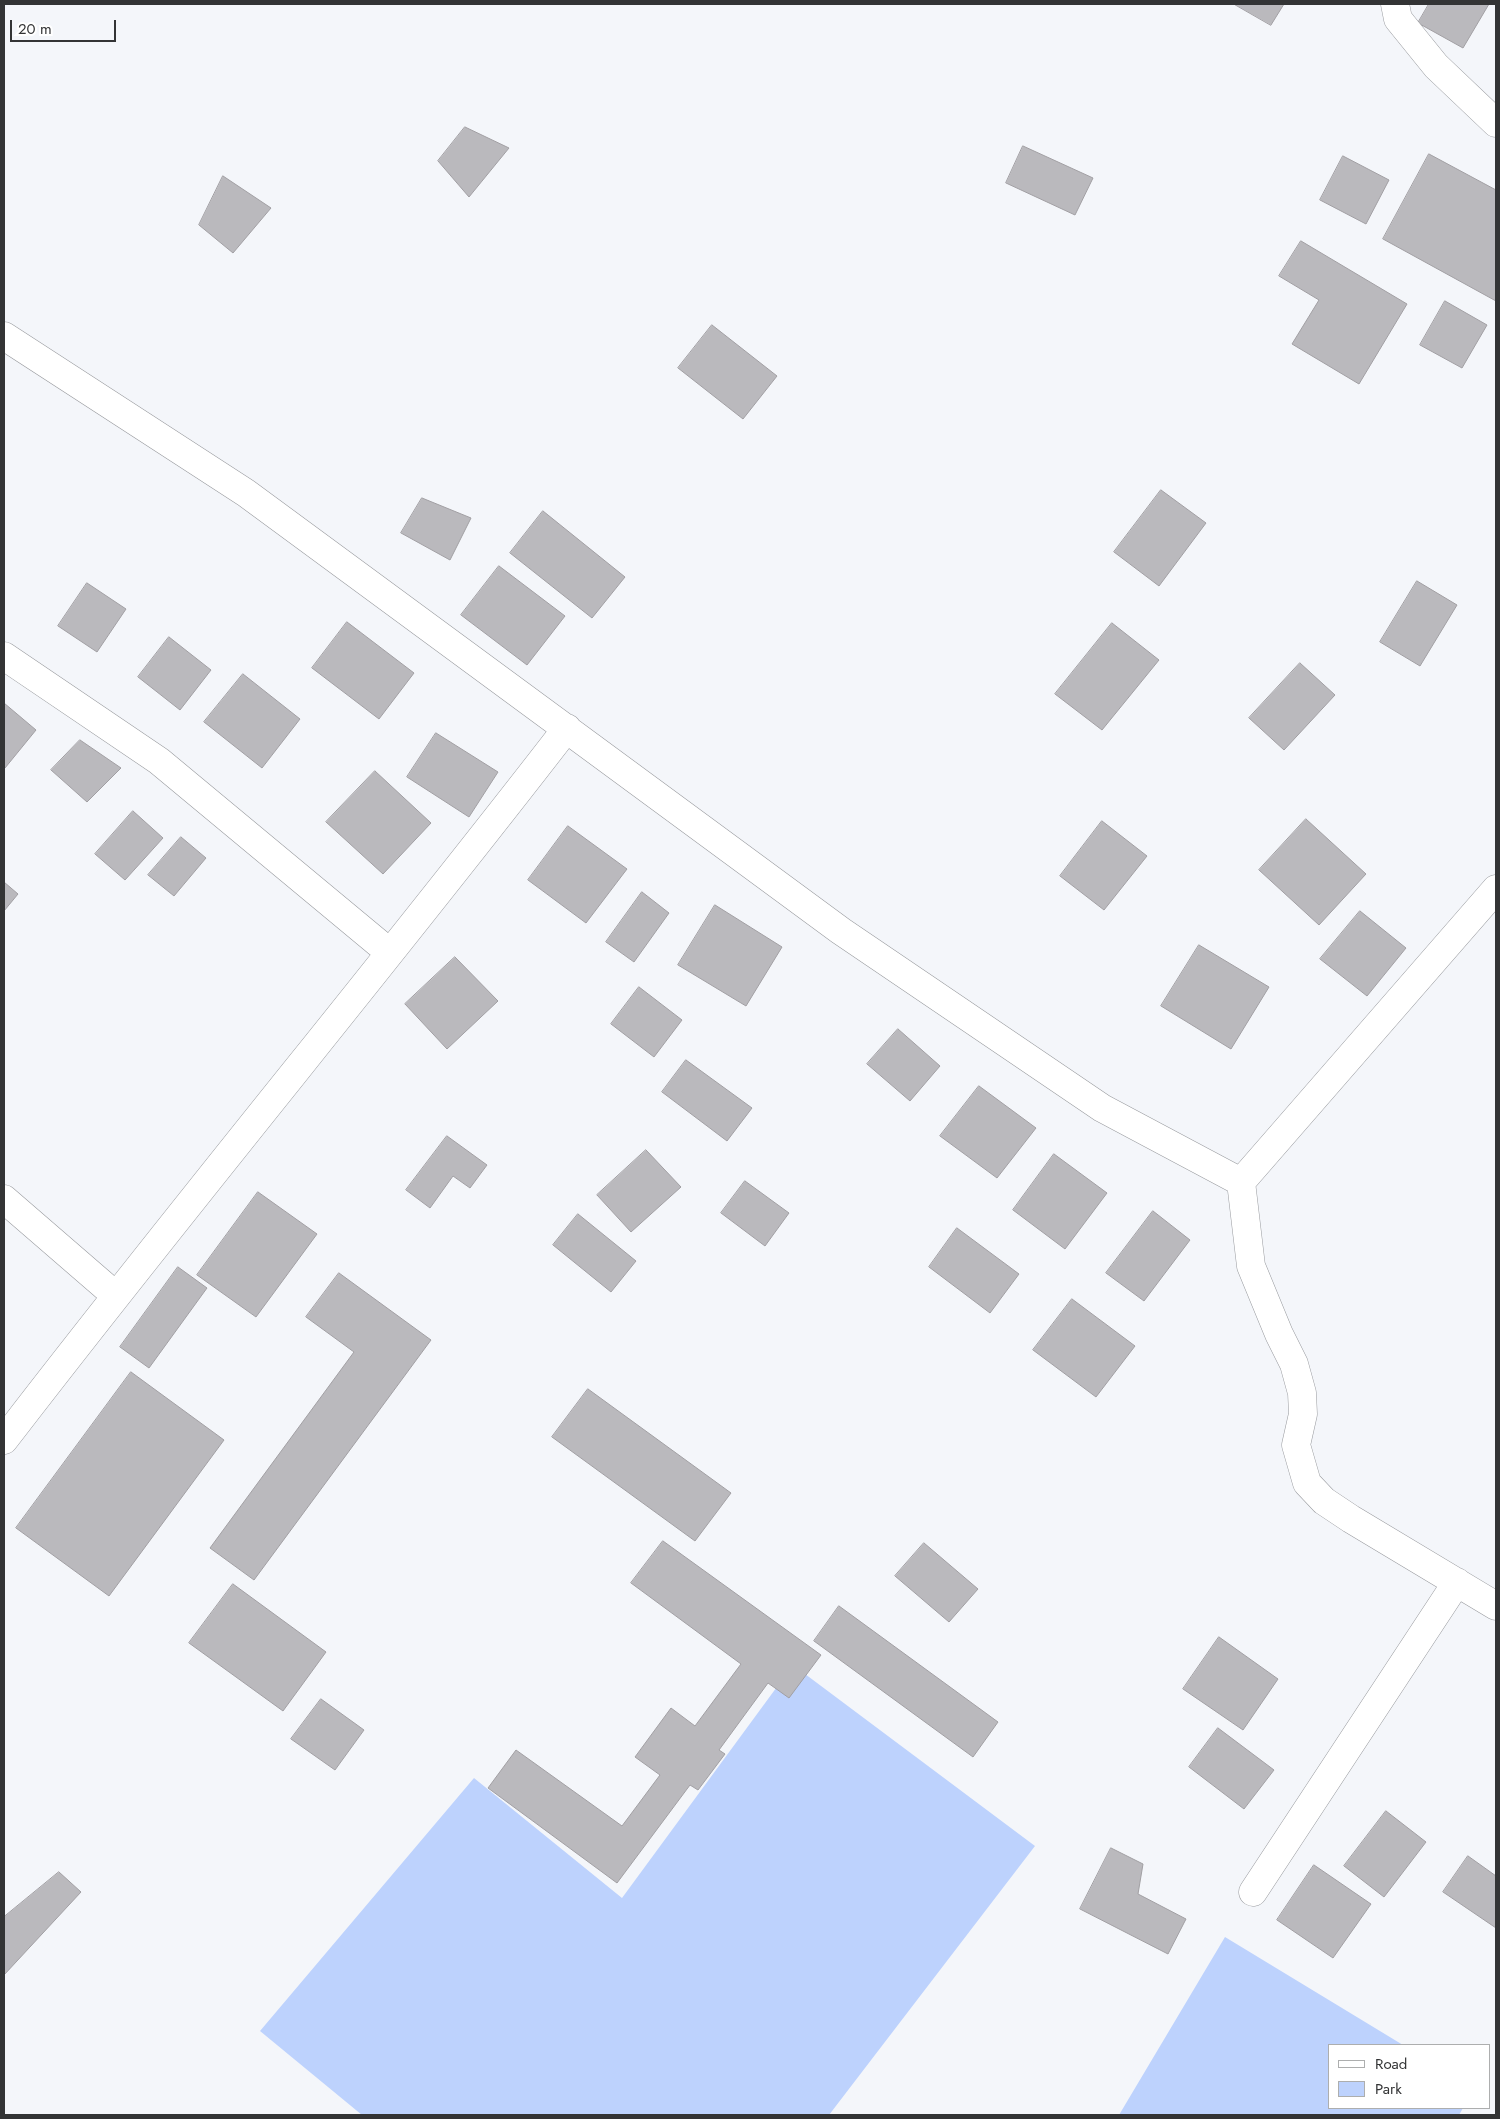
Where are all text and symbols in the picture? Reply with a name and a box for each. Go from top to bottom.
scale bar [12,10,119,42]
text: 20 m [18,18,52,40]
legend [1328,2044,1490,2109]
text: Road [1375,2053,1407,2075]
text: Park [1375,2078,1402,2100]

